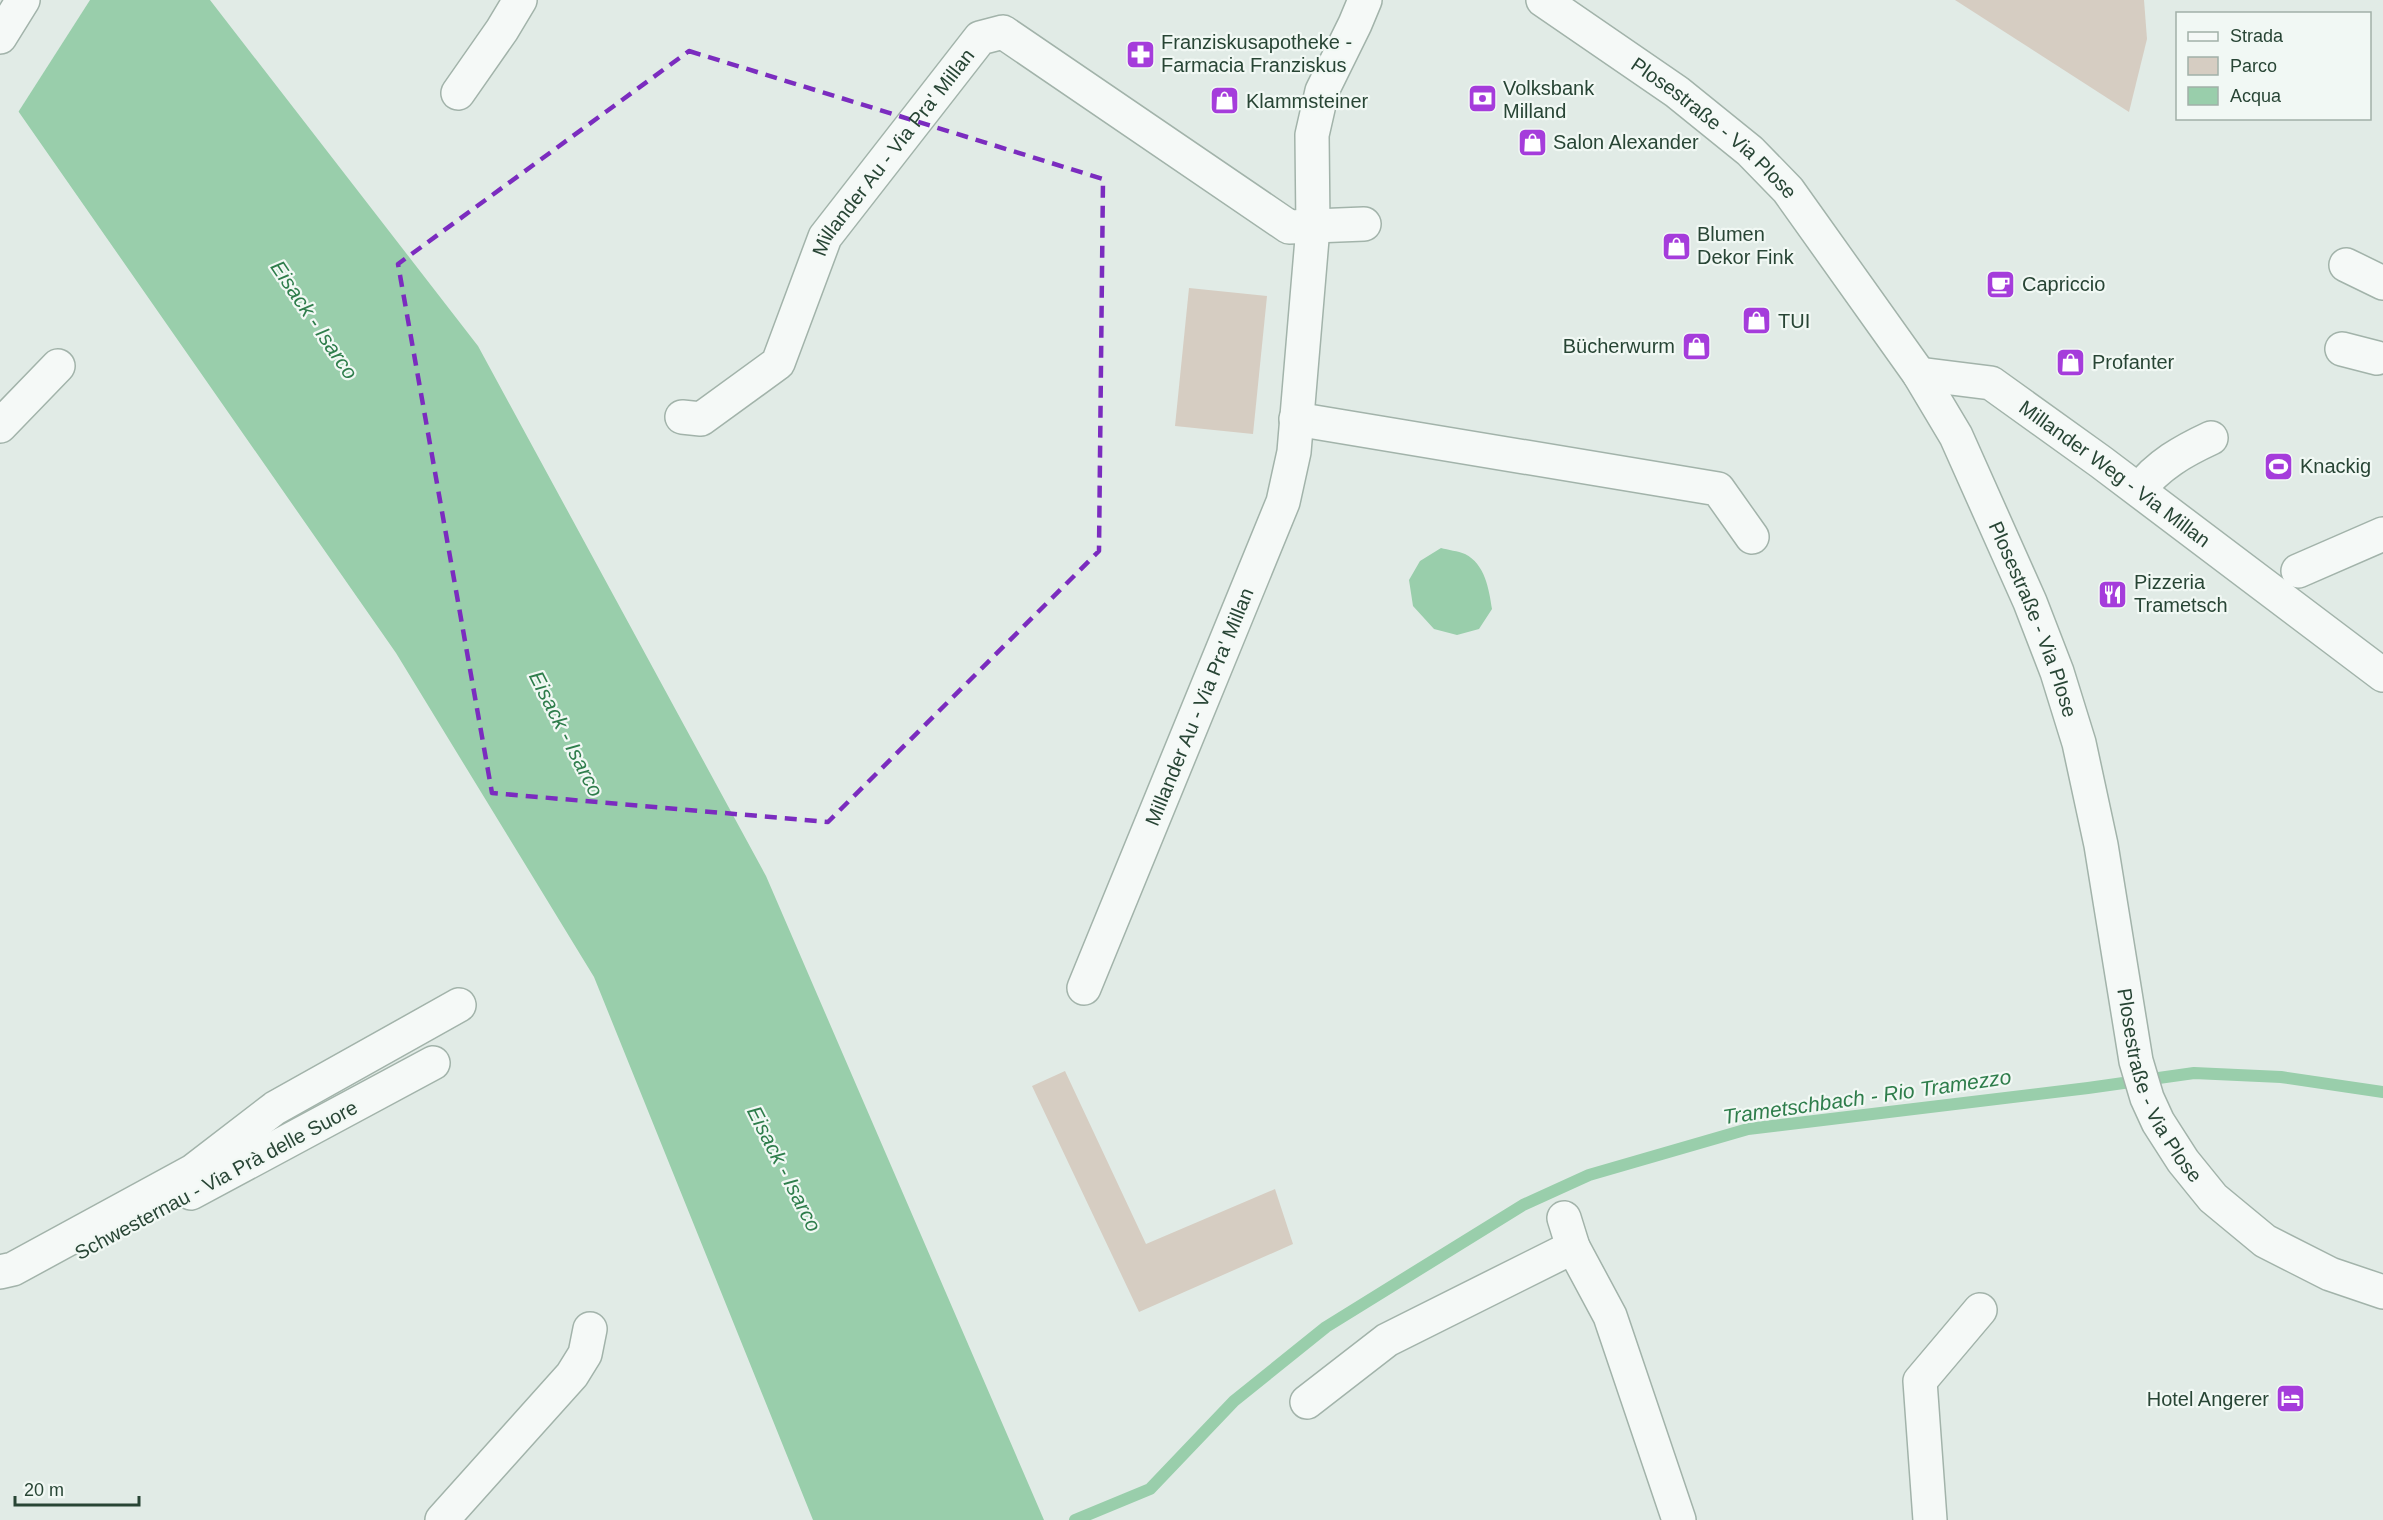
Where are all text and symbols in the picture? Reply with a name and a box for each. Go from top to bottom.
legend [2176,12,2371,120]
text: Strada [2230,26,2284,46]
place label: Franziskusapotheke - Farmacia Franziskus [1161,31,1352,76]
pharmacy icon: Franziskusapotheke - Farmacia Franziskus [1124,38,1156,70]
street label: Millander Au - Via Pra' Millan [808,44,978,259]
street label: Plosestraße - Via Plose [1627,53,1801,202]
text: Parco [2230,56,2277,76]
place label: Volksbank Milland [1503,77,1595,122]
bank icon: Volksbank Milland [1466,83,1498,115]
shop icon: Klammsteiner [1209,85,1241,117]
text: Acqua [2230,86,2282,106]
place label: Klammsteiner [1246,90,1369,112]
shop icon: Salon Alexander [1516,126,1548,158]
place label: Salon Alexander [1553,131,1699,153]
place label: Blumen Dekor Fink [1697,223,1795,268]
shop icon: Blumen Dekor Fink [1660,230,1692,262]
water label: Eisack - Isarco [266,256,363,383]
cafe icon: Capriccio [1985,268,2017,300]
place label: Capriccio [2022,273,2105,295]
shop icon: TUI [1741,305,1773,337]
place label: TUI [1778,310,1810,332]
shop icon: Bücherwurm [1680,330,1712,362]
place label: Bücherwurm [1563,335,1675,357]
shop icon: Profanter [2055,346,2087,378]
place label: Profanter [2092,351,2175,373]
street label: Millander Weg - Via Millan [2015,396,2214,551]
sports icon: Knackig [2263,450,2295,482]
place label: Knackig [2300,455,2371,477]
street label: Plosestraße - Via Plose [1985,518,2081,720]
place label: Pizzeria Trametsch [2134,571,2228,616]
restaurant icon: Pizzeria Trametsch [2097,578,2129,610]
street label: Millander Au - Via Pra' Millan [1141,585,1258,829]
water label: Eisack - Isarco [525,667,608,801]
street label: Plosestraße - Via Plose [2113,987,2207,1186]
water label: Trametschbach - Rio Tramezzo [1721,1065,2013,1128]
street label: Schwesternau - Via Prà delle Suore [71,1096,361,1264]
water label: Eisack - Isarco [743,1102,826,1236]
hotel icon: Hotel Angerer [2274,1383,2306,1415]
place label: Hotel Angerer [2147,1388,2269,1410]
scale bar [15,1469,140,1507]
text: 20 m [24,1480,64,1500]

